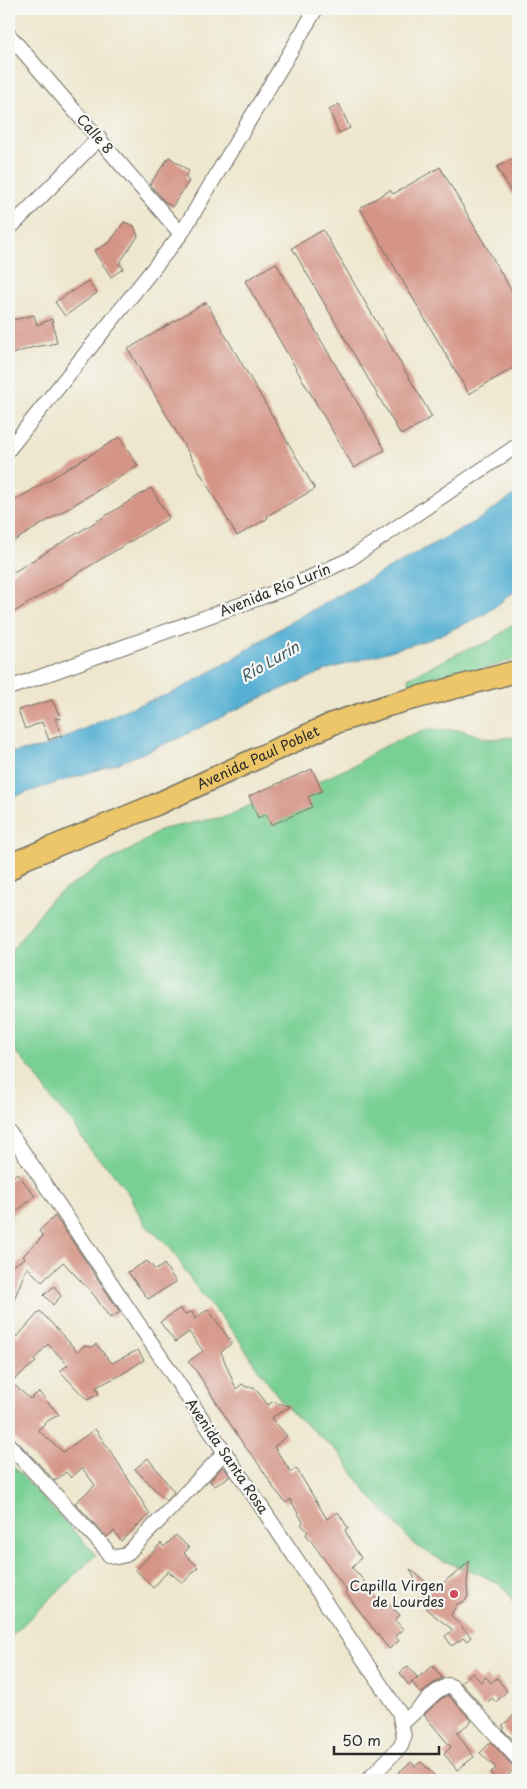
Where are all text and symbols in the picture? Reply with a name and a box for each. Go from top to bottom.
street label: Calle 8 [72,109,119,158]
street label: Avenida Río Lurín [216,558,334,621]
water label: Río Lurín [236,634,304,687]
street label: Avenida Paul Poblet [193,720,323,794]
street label: Avenida Santa Rosa [181,1394,274,1518]
place label: Capilla Virgen de Lourdes [350,1575,444,1612]
marker: Capilla Virgen de Lourdes [448,1588,460,1600]
scale bar [334,1724,440,1756]
text: 50 m [342,1728,381,1751]

